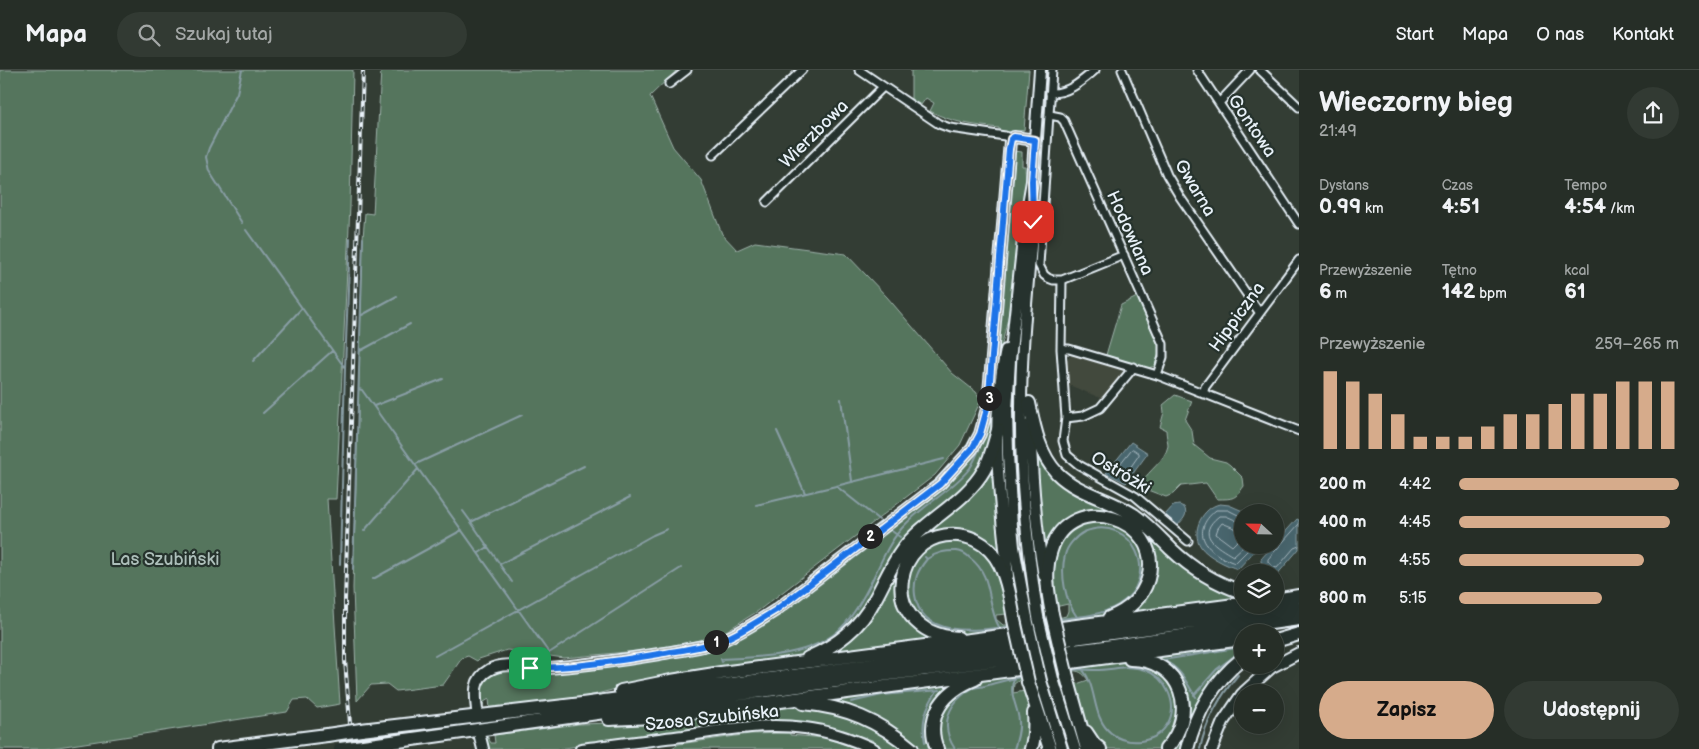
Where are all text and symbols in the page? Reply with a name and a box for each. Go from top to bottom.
search box [117,12,467,57]
text: Mapa [25,20,87,49]
icon: search [135,21,163,49]
text: Szukaj tutaj [175,23,272,46]
text: Start [1396,24,1434,45]
text: Mapa [1462,24,1508,45]
text: O nas [1536,24,1584,45]
text: Kontakt [1612,24,1674,45]
text: Wieczorny bieg [1319,86,1513,119]
button: share [1627,87,1679,139]
street label: Gontowa [1223,91,1281,161]
street label: Wierzbowa [775,95,853,173]
text: 21:49 [1319,122,1357,141]
street label: Gwarna [1170,156,1220,220]
text: Dystans [1319,177,1369,194]
text: Czas [1442,177,1473,194]
text: Tempo [1564,177,1607,194]
street label: Hodowlana [1102,187,1158,279]
text: 0.99 [1319,194,1361,219]
text: 4:51 [1442,194,1480,219]
text: 4:54 [1564,194,1606,219]
text: km [1361,200,1384,217]
text: /km [1606,200,1635,217]
pin [1012,201,1054,243]
icon: check [1019,208,1047,236]
text: Przewyższenie [1319,262,1412,279]
text: Tętno [1442,262,1477,279]
text: kcal [1564,262,1589,279]
street label: Hippiczna [1205,278,1269,356]
text: 6 [1319,279,1332,304]
text: 142 [1442,279,1475,304]
text: 61 [1564,279,1586,304]
text: m [1332,285,1347,302]
text: bpm [1475,285,1507,302]
text: Przewyższenie [1319,335,1425,354]
text: 259–265 m [1595,335,1679,354]
pin: 3 [976,386,1002,410]
text: 3 [985,390,994,407]
street label: Ostróżki [1087,447,1155,499]
text: 200 m [1319,475,1366,494]
text: 4:42 [1399,475,1431,494]
north arrow [1234,504,1284,554]
map controls [1234,504,1284,734]
text: 400 m [1319,513,1366,532]
text: 4:45 [1399,513,1431,532]
pin: 2 [858,524,882,548]
text: 2 [866,528,875,545]
park label: Las Szubiński [111,549,219,570]
text: 600 m [1319,551,1367,570]
text: 4:55 [1399,551,1430,570]
button: layers [1234,564,1284,614]
text: 800 m [1319,589,1367,608]
text: 5:15 [1399,589,1427,608]
button: + [1234,624,1284,674]
pin: 1 [704,630,728,654]
text: 1 [714,634,719,651]
pin [509,647,551,689]
icon: arrive [516,654,544,682]
button: Zapisz [1319,681,1494,739]
button: Udostępnij [1504,681,1679,739]
button: − [1234,684,1284,734]
street label: Szosa Szubińska [644,701,780,735]

